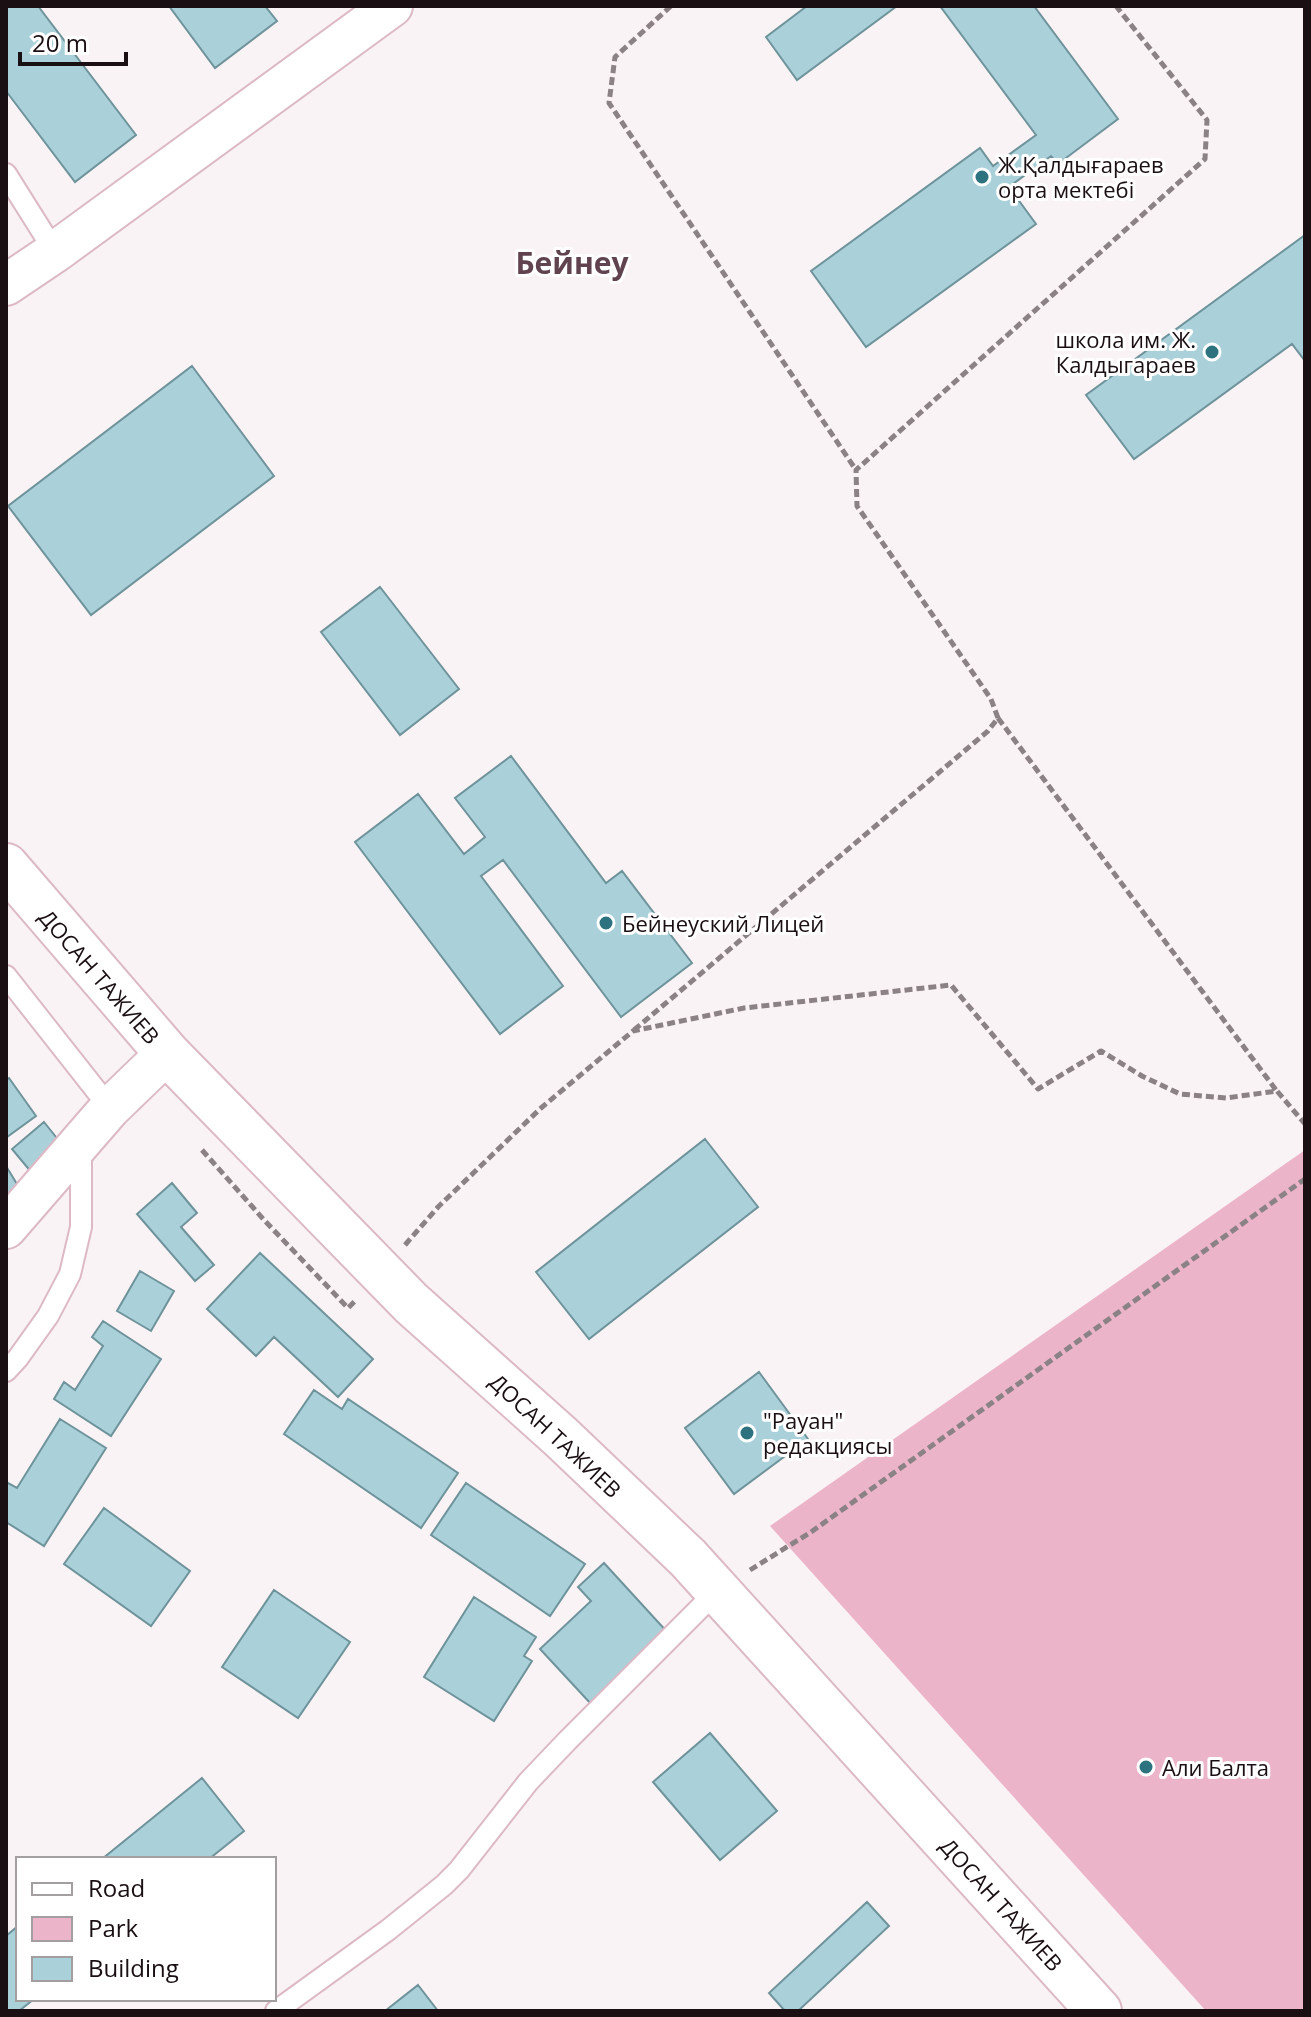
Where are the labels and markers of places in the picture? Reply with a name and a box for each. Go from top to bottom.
place label: Ж.Қалдығараев орта мектебі [998,149,1164,204]
marker: Ж.Қалдығараев орта мектебі [973,168,991,186]
place label: школа им. Ж. Калдыгараев [1055,324,1196,379]
marker: школа им. Ж. Калдыгараев [1203,343,1221,361]
place label: Бейнеуский Лицей [622,908,824,938]
marker: Бейнеуский Лицей [597,914,615,932]
place label: "Рауан" редакциясы [763,1405,892,1460]
marker: "Рауан" редакциясы [738,1424,756,1442]
place label: Али Балта [1162,1752,1269,1782]
marker: Али Балта [1137,1758,1155,1776]

